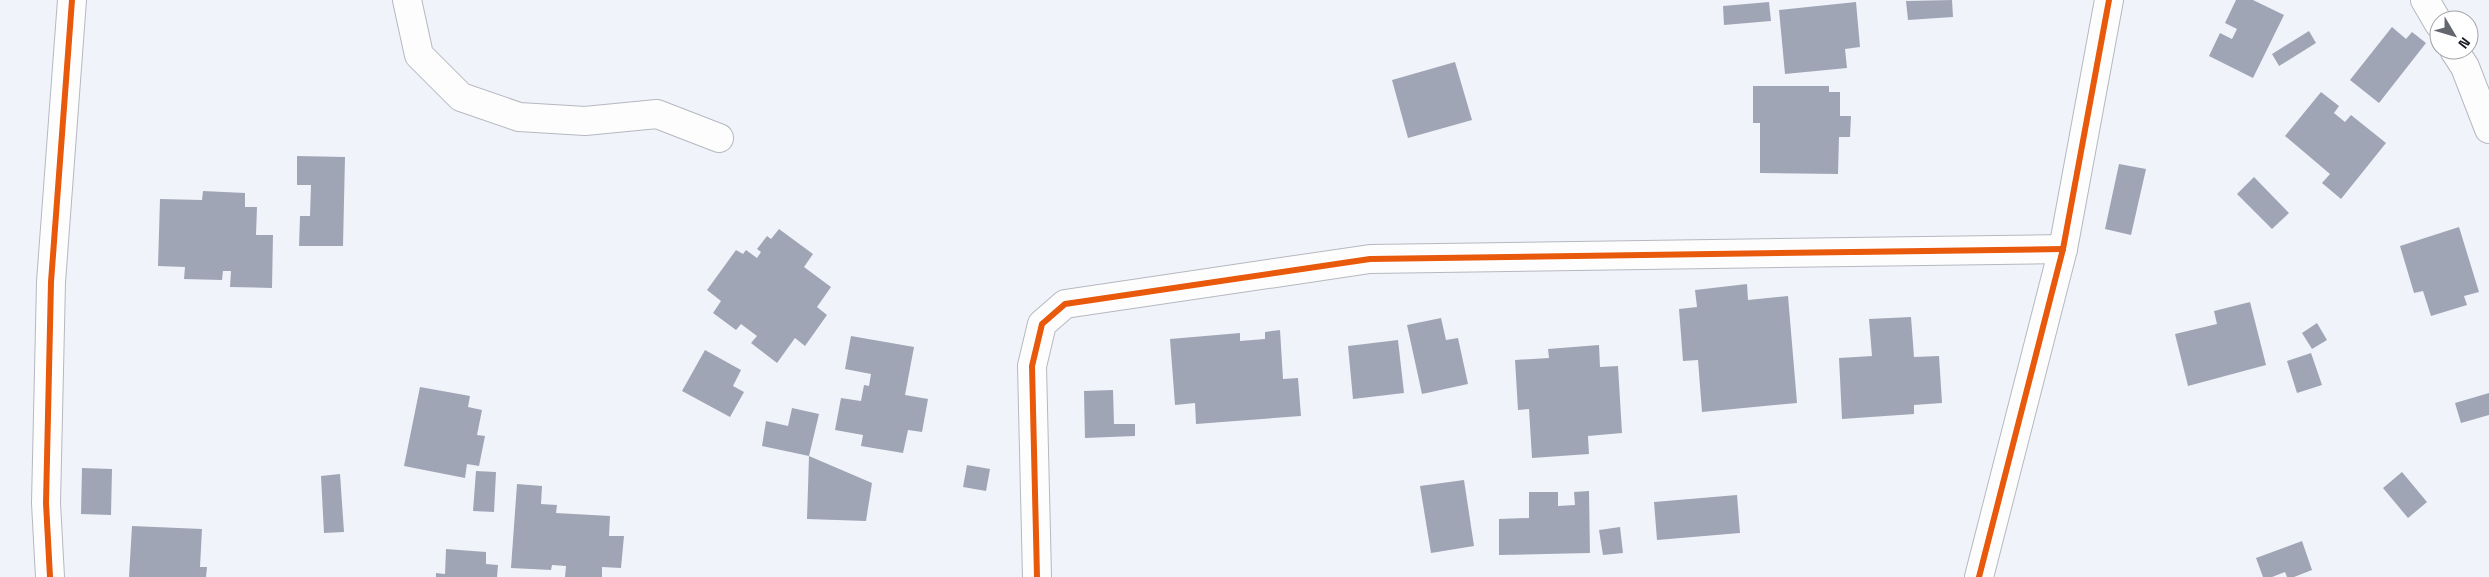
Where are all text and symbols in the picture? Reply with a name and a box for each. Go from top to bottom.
north arrow [2429,10,2479,60]
text: N [2454,34,2474,52]

